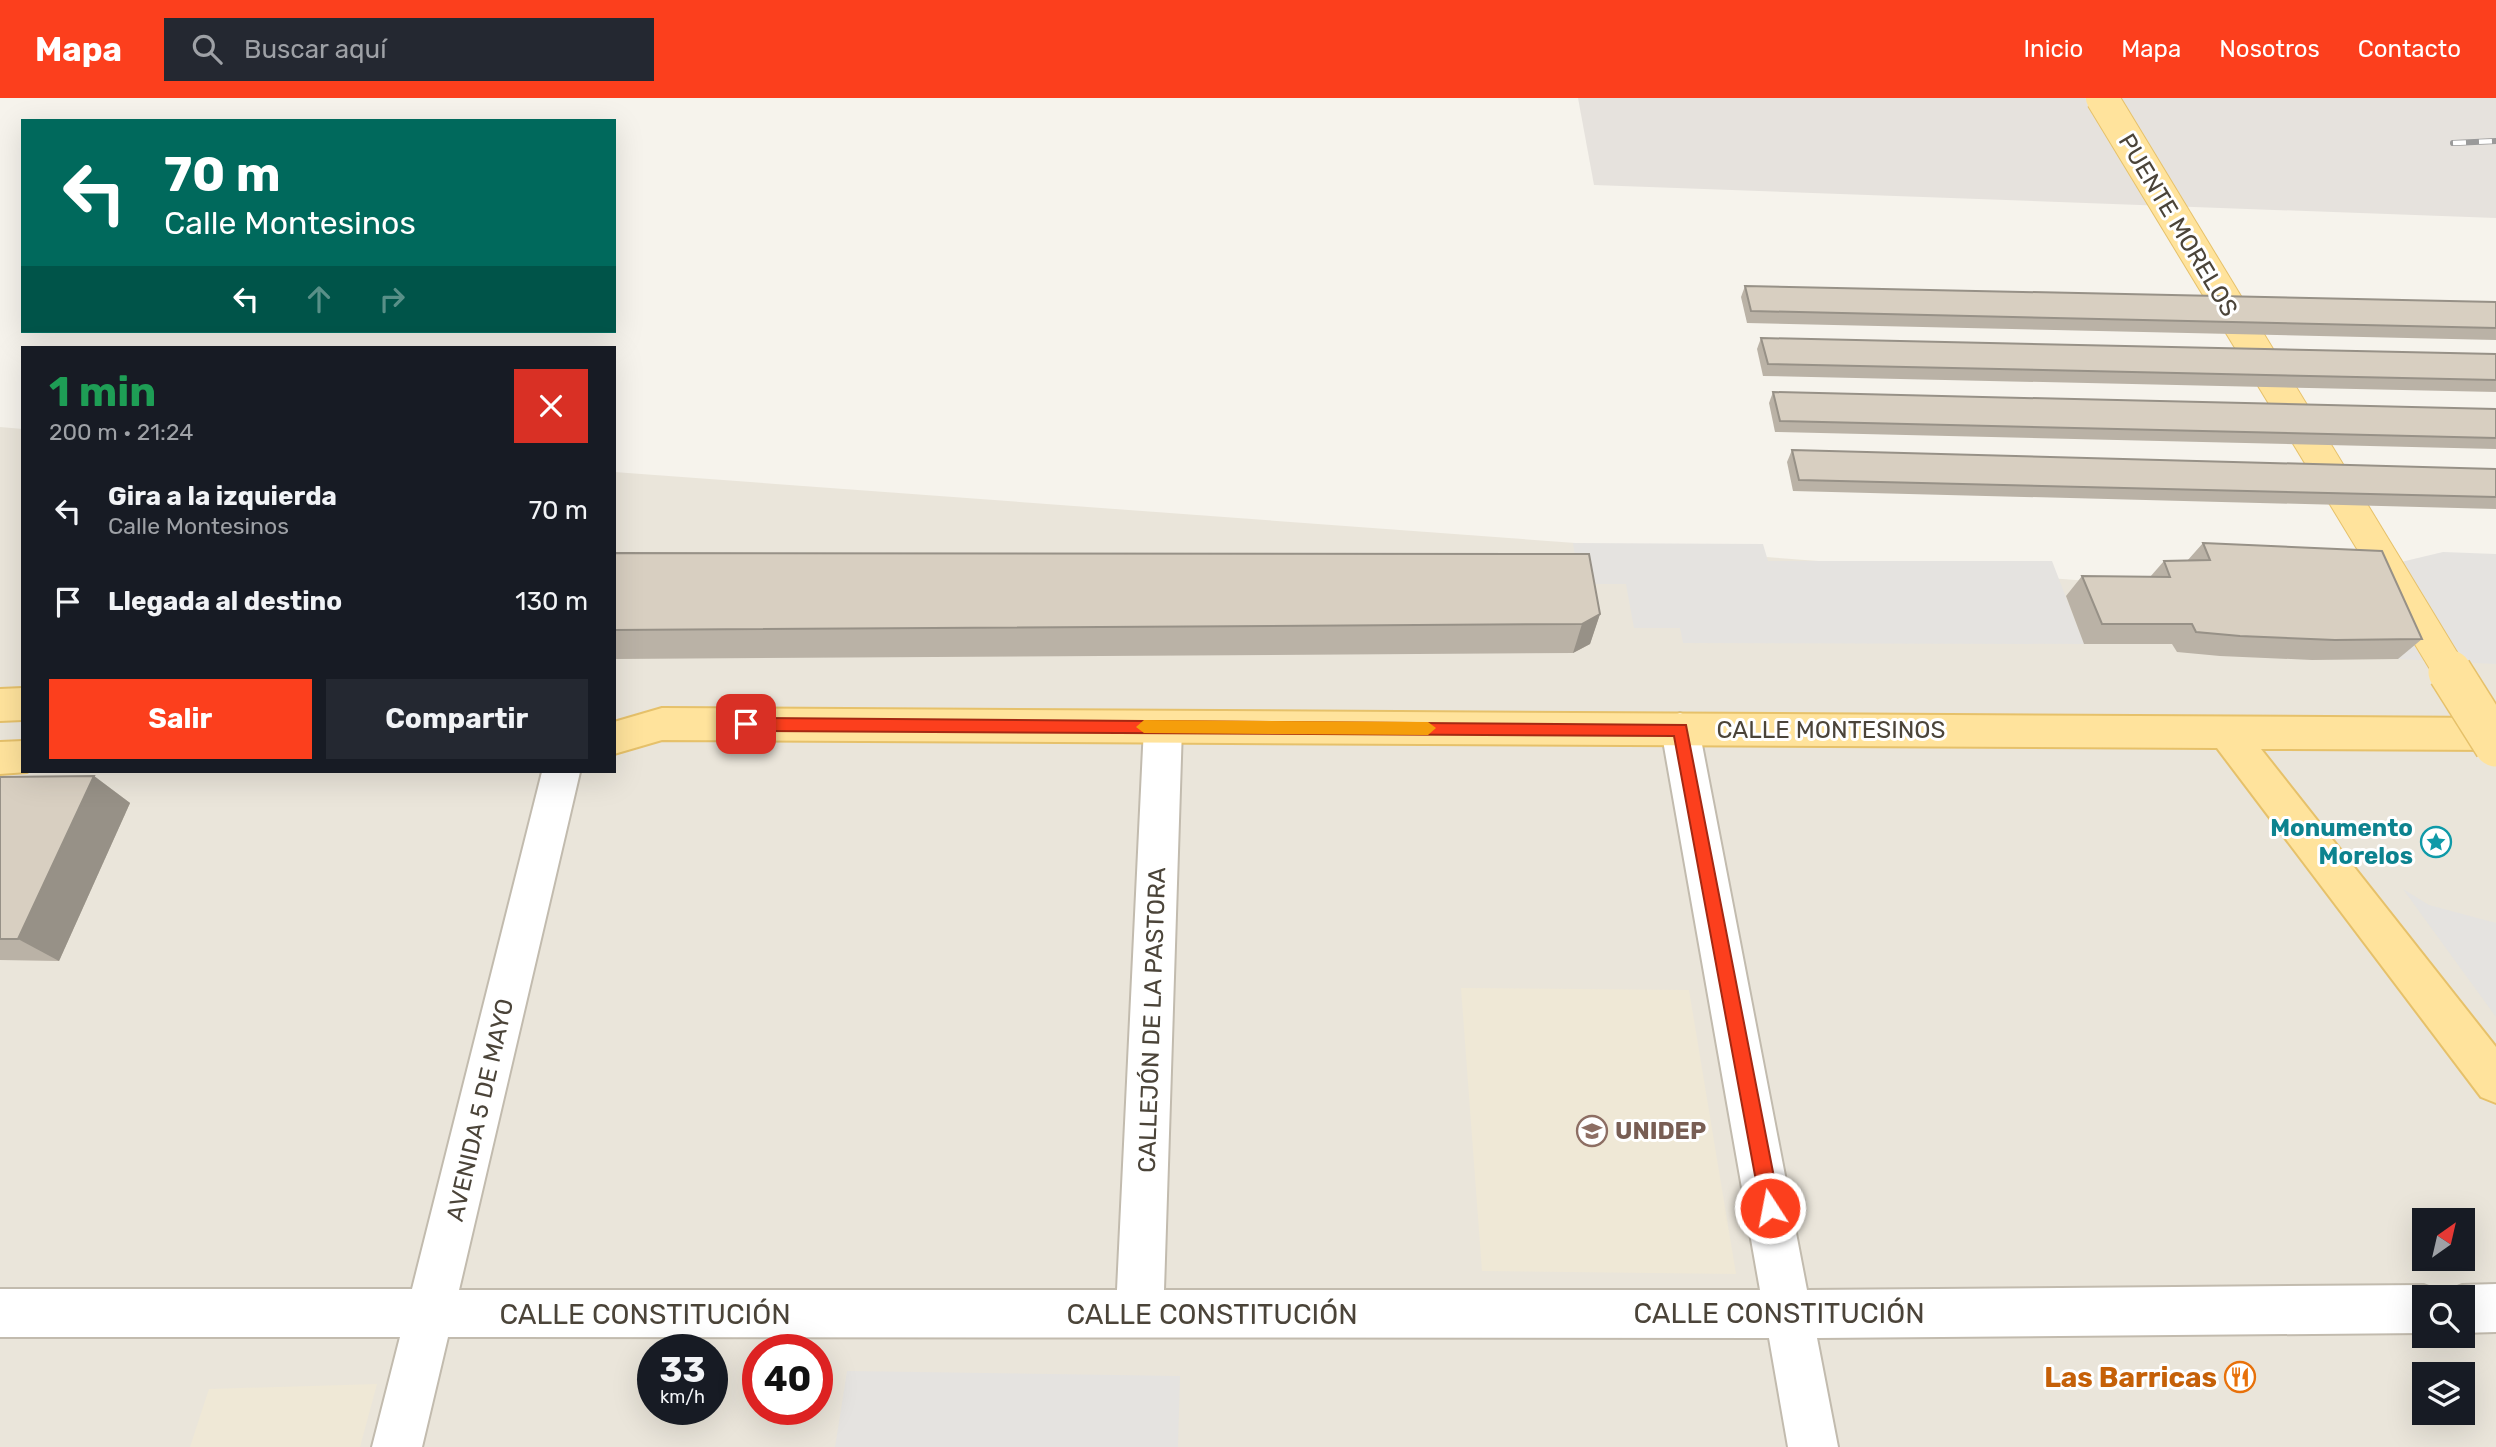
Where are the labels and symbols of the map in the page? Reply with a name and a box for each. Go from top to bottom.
street label: PUENTE MORELOS [2112,129,2244,321]
pin [716,694,776,754]
street label: CALLE MONTESINOS [1716,716,1946,744]
place label: Monumento Morelos [2270,814,2413,870]
place icon: Monumento Morelos [2419,825,2453,859]
street label: CALLEJÓN DE LA PASTORA [1133,867,1171,1173]
street label: AVENIDA 5 DE MAYO [441,996,519,1224]
school or university icon: UNIDEP [1575,1114,1609,1148]
place label: UNIDEP [1615,1117,1706,1145]
position arrow [1733,1171,1807,1245]
north arrow [2412,1208,2474,1270]
street label: CALLE CONSTITUCIÓN [1633,1297,1925,1330]
street label: CALLE CONSTITUCIÓN [499,1298,791,1331]
street label: CALLE CONSTITUCIÓN [1066,1298,1358,1331]
speed limit sign: 40 [742,1334,833,1425]
restaurant icon: Las Barricas [2223,1360,2257,1394]
place label: Las Barricas [2044,1361,2217,1394]

